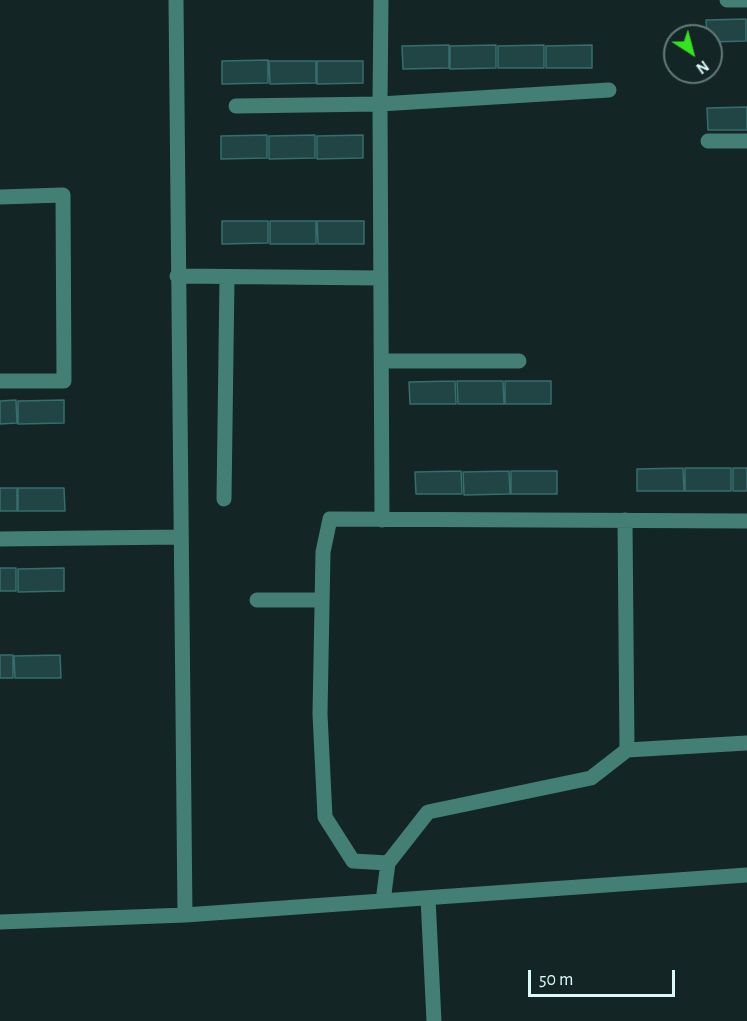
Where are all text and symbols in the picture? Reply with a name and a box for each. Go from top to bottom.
north arrow [663,24,723,84]
text: N [693,57,712,77]
scale bar [531,958,678,996]
text: 50 m [539,971,573,989]

